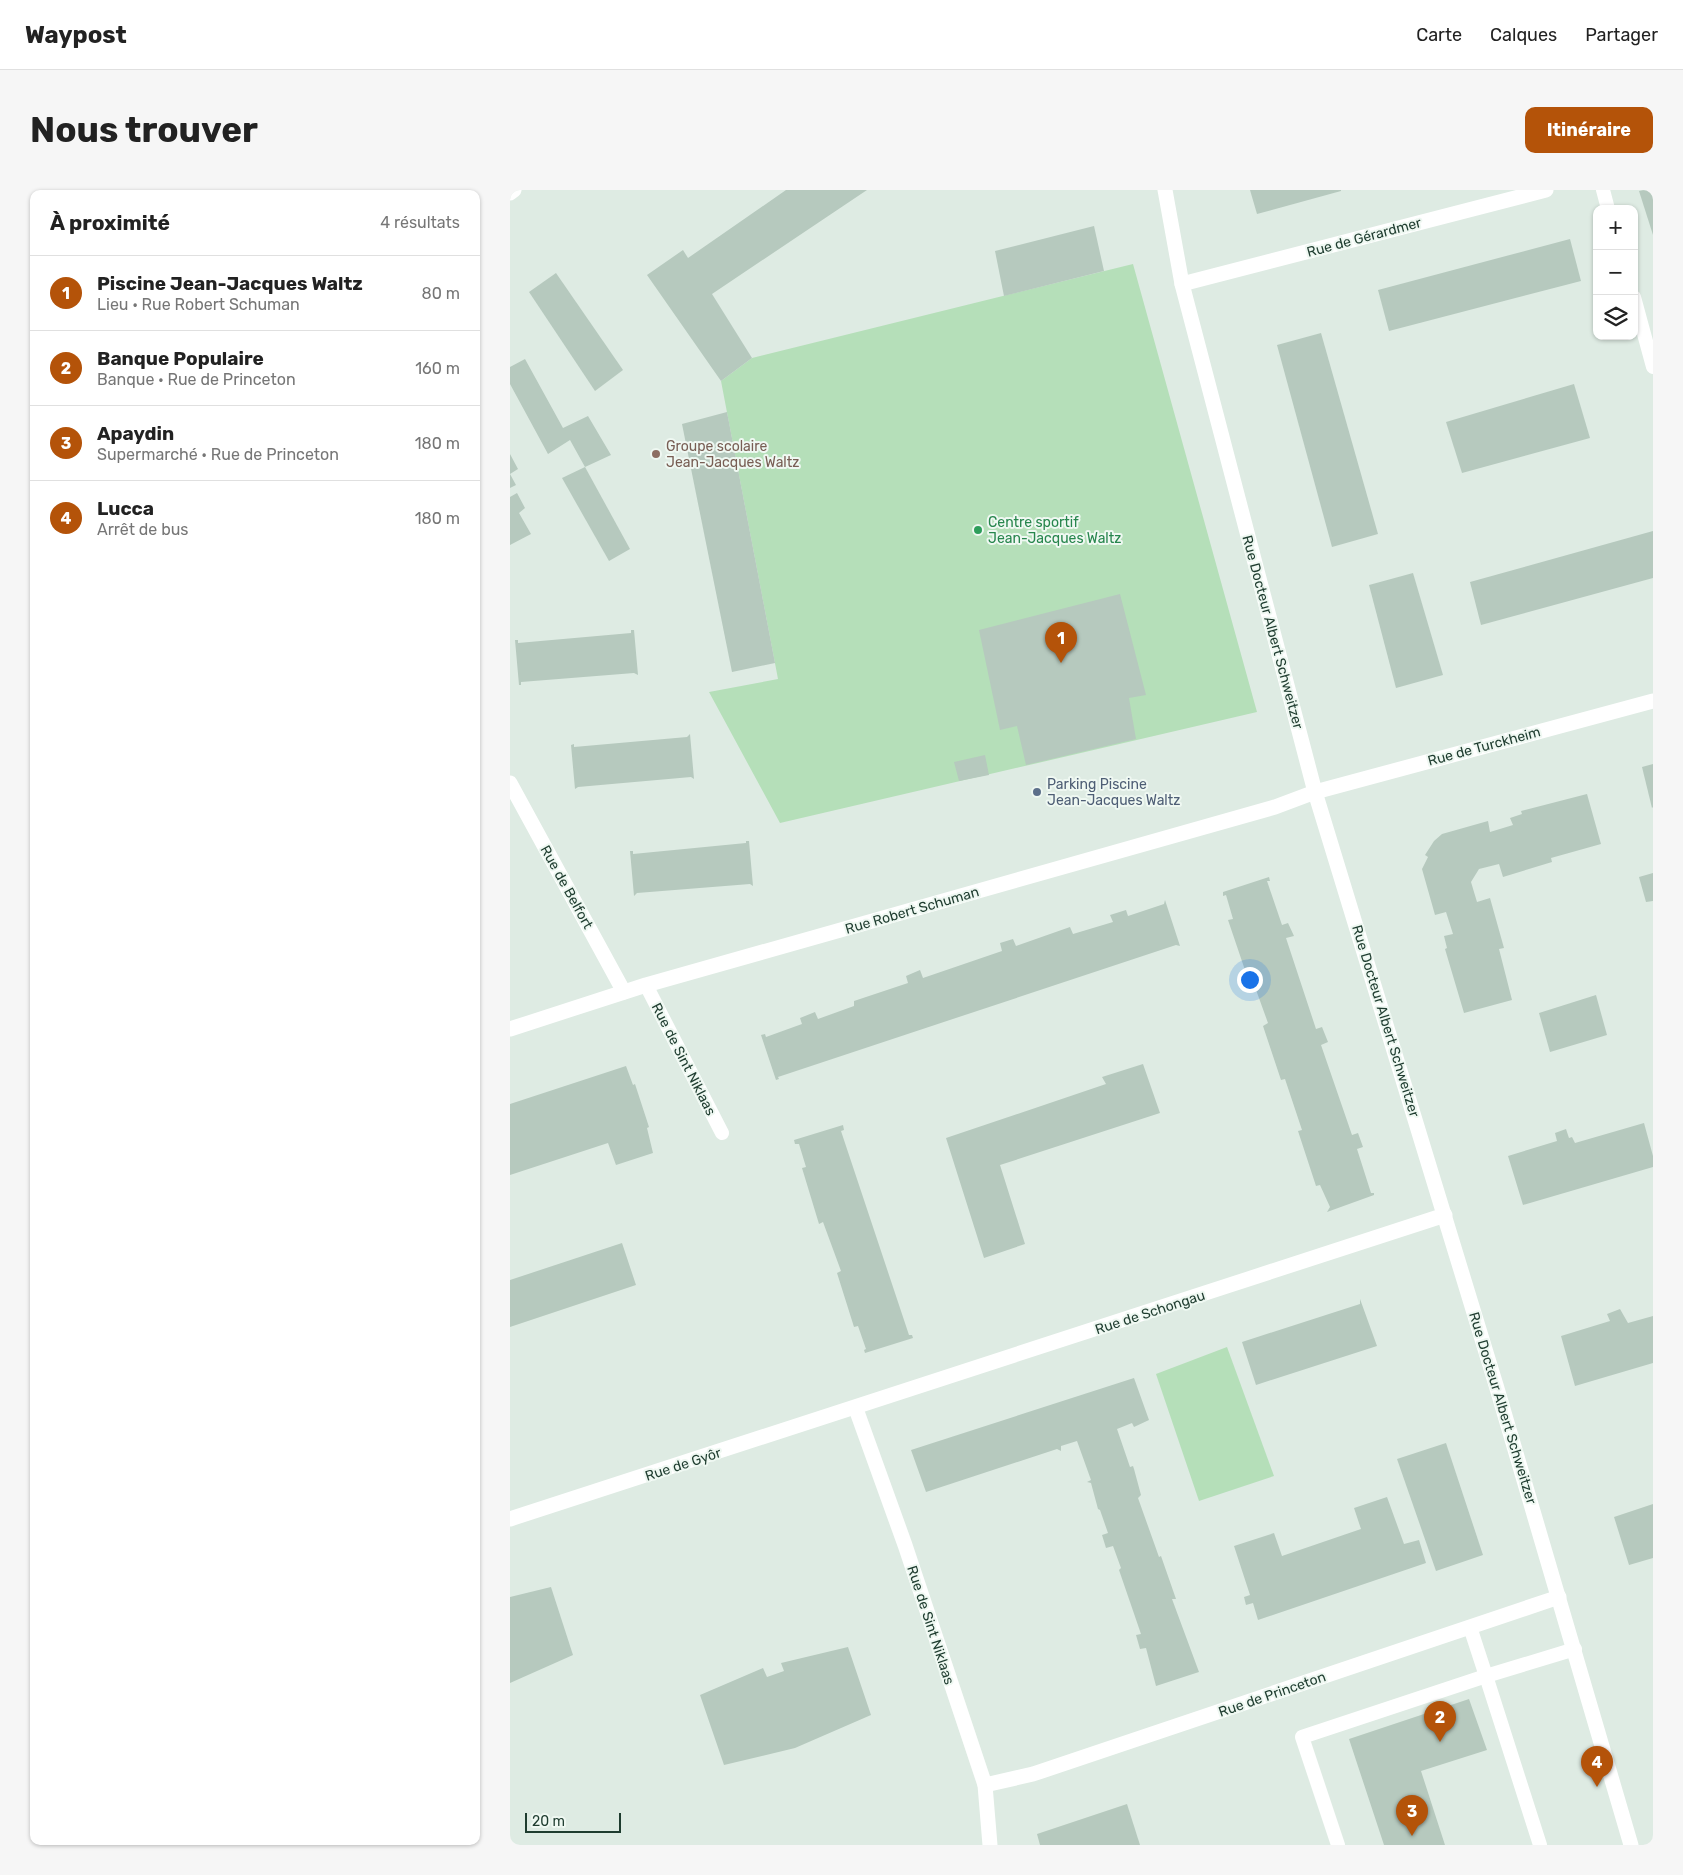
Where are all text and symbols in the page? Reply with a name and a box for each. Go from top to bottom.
text: Waypost [25,21,127,49]
text: Carte [1416,24,1462,46]
text: Calques [1490,24,1557,46]
text: Partager [1585,24,1658,46]
button: Itinéraire [1525,107,1653,153]
text: Nous trouver [30,109,258,151]
map controls [1593,205,1638,340]
button: + [1593,205,1638,250]
text: À proximité [50,210,170,235]
text: 4 résultats [380,213,460,232]
street label: Rue de Gérardmer [1305,214,1424,261]
button: − [1593,250,1638,295]
text: Piscine Jean-Jacques Waltz [97,272,363,295]
text: 1 [62,284,70,303]
text: 80 m [422,284,460,303]
text: Lieu · Rue Robert Schuman [97,295,300,314]
button: layers [1593,295,1638,340]
text: Banque Populaire [97,347,264,370]
text: 2 [61,359,71,378]
text: 160 m [415,359,460,378]
text: Banque · Rue de Princeton [97,370,296,389]
text: Apaydin [97,422,174,445]
text: 3 [61,434,71,453]
text: 180 m [415,434,460,453]
place label: Groupe scolaire Jean-Jacques Waltz [666,438,799,471]
text: Supermarché · Rue de Princeton [97,445,339,464]
marker: Groupe scolaire Jean-Jacques Waltz [650,448,662,460]
text: Lucca [97,497,154,520]
text: 4 [61,509,71,528]
text: 180 m [415,509,460,528]
place label: Centre sportif Jean-Jacques Waltz [988,514,1121,547]
text: Arrêt de bus [97,520,189,539]
marker: Centre sportif Jean-Jacques Waltz [972,524,984,536]
street label: Rue Docteur Albert Schweitzer [1238,533,1307,732]
pin: 1 [1045,622,1077,663]
street label: Rue de Turckheim [1426,723,1542,770]
place label: Parking Piscine Jean-Jacques Waltz [1047,776,1180,809]
marker: Parking Piscine Jean-Jacques Waltz [1031,786,1043,798]
street label: Rue de Belfort [537,842,597,933]
street label: Rue Robert Schuman [843,883,981,938]
street label: Rue Docteur Albert Schweitzer [1348,923,1423,1120]
your location [1237,967,1263,993]
street label: Rue de Sint Niklaas [648,1000,719,1118]
street label: Rue de Schongau [1093,1287,1207,1338]
street label: Rue Docteur Albert Schweitzer [1465,1310,1540,1507]
street label: Rue de Gyôr [643,1444,724,1485]
street label: Rue de Sint Niklaas [903,1563,958,1687]
street label: Rue de Princeton [1216,1668,1328,1721]
pin: 2 [1424,1701,1456,1742]
pin: 4 [1581,1746,1613,1787]
pin: 3 [1396,1795,1428,1836]
scale bar [525,1810,621,1833]
text: 20 m [532,1813,565,1830]

